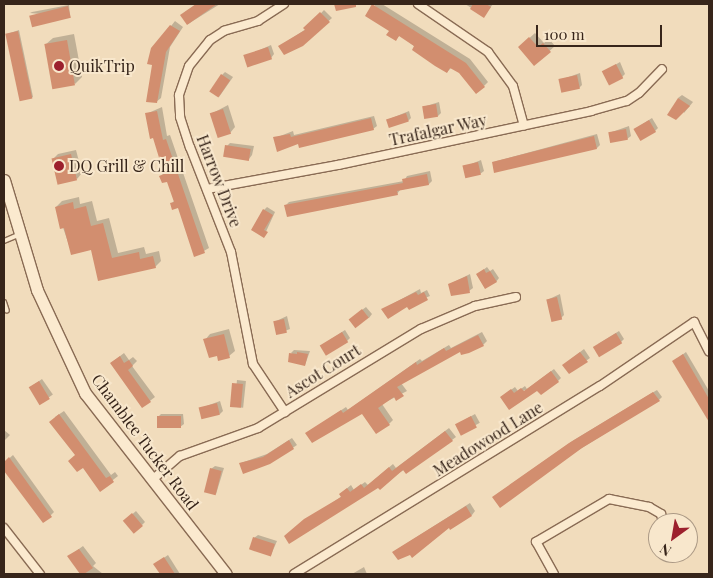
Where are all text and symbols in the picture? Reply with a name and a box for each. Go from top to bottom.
scale bar [538,15,664,47]
text: 100 m [544,24,585,44]
place label: QuikTrip [69,56,135,76]
marker: QuikTrip [53,60,65,72]
street label: Trafalgar Way [387,110,489,150]
street label: Harrow Drive [192,132,246,230]
place label: DQ Grill & Chill [69,156,184,176]
marker: DQ Grill & Chill [53,160,65,172]
street label: Ascot Court [282,340,364,402]
street label: Chamblee Tucker Road [87,370,203,514]
street label: Meadowood Lane [430,398,546,480]
north arrow [648,513,698,563]
text: N [656,540,675,561]

